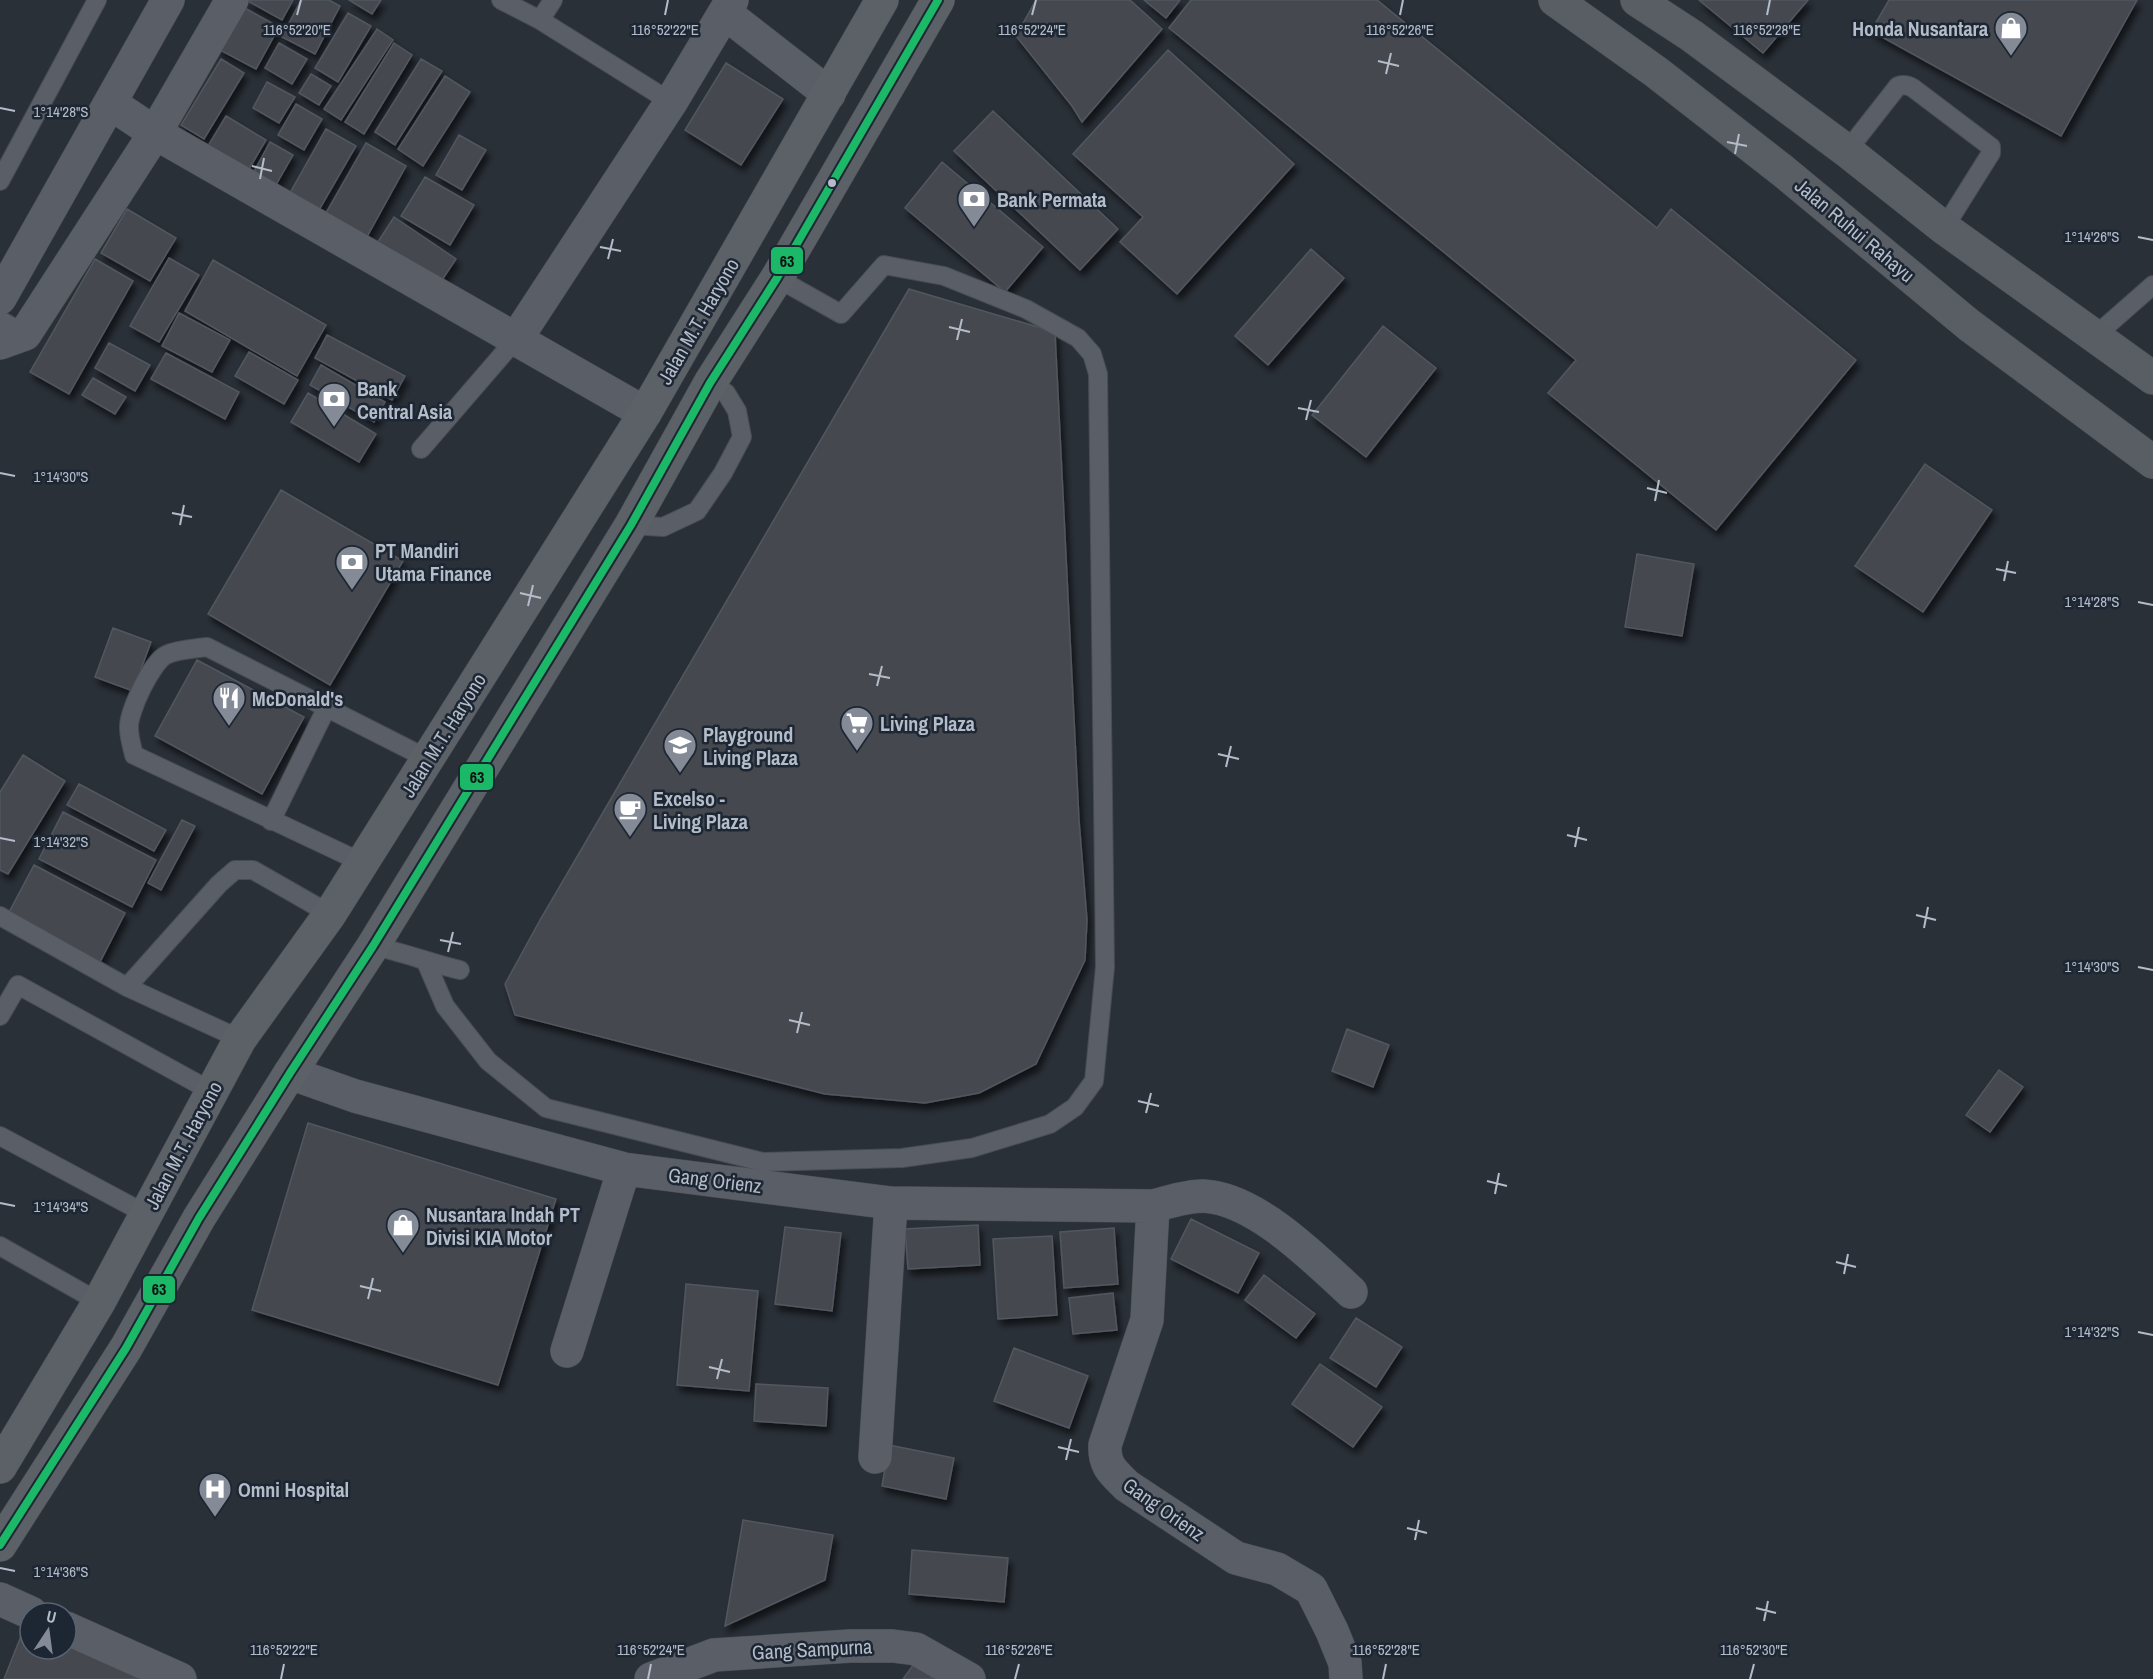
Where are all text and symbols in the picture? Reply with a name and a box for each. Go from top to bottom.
shop icon: Honda Nusantara [1993,10,2029,57]
place label: Honda Nusantara [1852,15,1988,42]
text: 116°52'20"E [263,19,331,40]
text: 116°52'22"E [631,19,699,40]
text: 116°52'24"E [998,19,1066,40]
text: 116°52'26"E [1366,19,1434,40]
text: 116°52'28"E [1733,19,1801,40]
text: 1°14'28"S [33,101,89,122]
street label: Jalan Ruhui Rahayu [1789,172,1921,288]
unlabelled marker [826,177,838,189]
bank icon: Bank Permata [956,181,992,228]
place label: Bank Permata [997,186,1106,213]
text: 1°14'26"S [2064,226,2120,247]
line badge: 63 [770,246,804,275]
text: 63 [780,250,794,272]
street label: Jalan M.T. Haryono [651,253,745,389]
place label: Bank Central Asia [357,375,452,425]
bank icon: Bank Central Asia [316,381,352,428]
text: 1°14'30"S [33,466,89,487]
place label: PT Mandiri Utama Finance [375,537,492,587]
bank icon: PT Mandiri Utama Finance [334,544,370,591]
text: 1°14'28"S [2064,591,2120,612]
street label: Jalan M.T. Haryono [394,668,492,802]
restaurant icon: McDonald's [211,680,247,727]
place label: McDonald's [252,685,343,712]
supermarket icon: Living Plaza [839,705,875,752]
place label: Living Plaza [880,710,975,737]
place label: Playground Living Plaza [703,721,798,771]
school or university icon: Playground Living Plaza [662,727,698,774]
line badge: 63 [459,763,494,791]
text: 63 [470,766,484,788]
place label: Excelso - Living Plaza [653,785,748,835]
cafe icon: Excelso - Living Plaza [612,791,648,838]
text: 1°14'32"S [33,831,89,852]
text: 1°14'30"S [2064,956,2120,977]
street label: Jalan M.T. Haryono [138,1076,228,1214]
street label: Gang Orienz [667,1161,763,1199]
text: 1°14'34"S [33,1196,89,1217]
place label: Nusantara Indah PT Divisi KIA Motor [426,1201,580,1251]
shop icon: Nusantara Indah PT Divisi KIA Motor [385,1207,421,1254]
line badge: 63 [142,1275,176,1304]
text: 63 [152,1278,166,1300]
text: 1°14'32"S [2064,1321,2120,1342]
hospital icon: Omni Hospital [197,1471,233,1518]
street label: Gang Orienz [1118,1471,1210,1547]
place label: Omni Hospital [238,1476,349,1503]
text: 1°14'36"S [33,1561,89,1582]
north arrow [18,1601,78,1661]
text: U [44,1605,58,1628]
street label: Gang Sampurna [751,1632,873,1666]
text: 116°52'22"E [250,1639,318,1660]
text: 116°52'24"E [617,1639,685,1660]
text: 116°52'26"E [985,1639,1053,1660]
text: 116°52'28"E [1352,1639,1420,1660]
text: 116°52'30"E [1720,1639,1788,1660]

